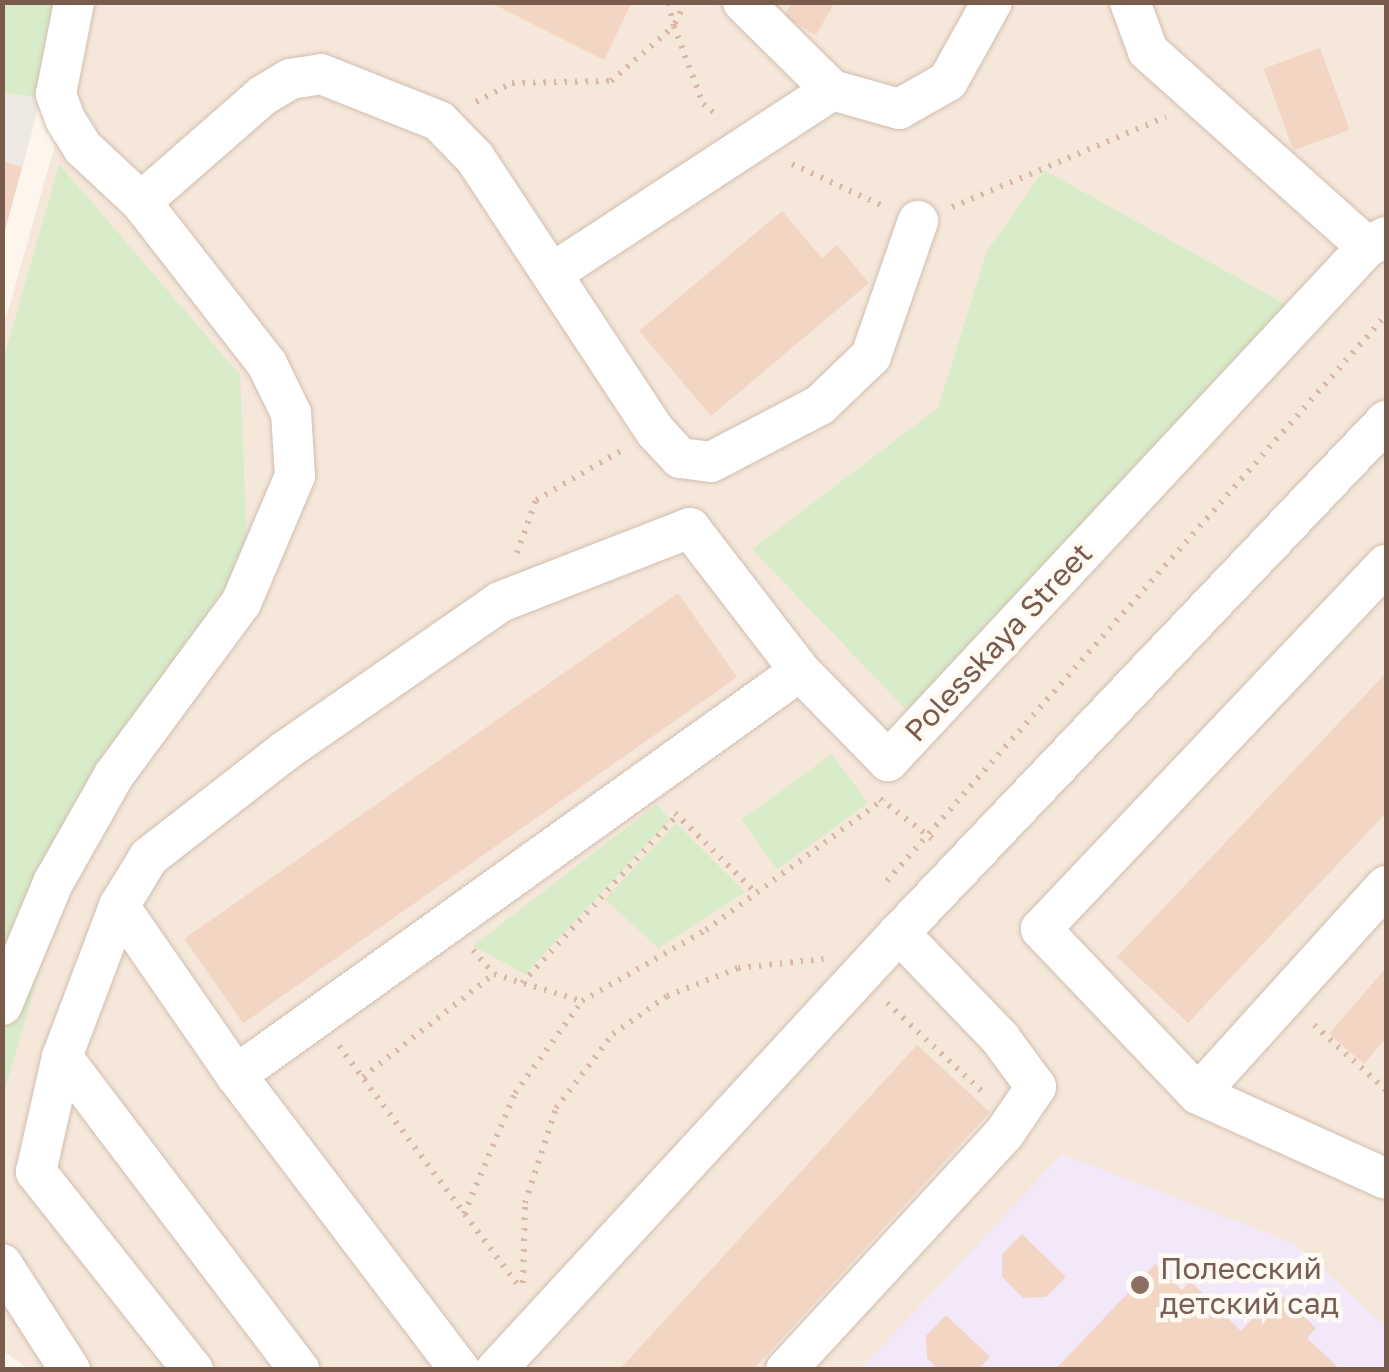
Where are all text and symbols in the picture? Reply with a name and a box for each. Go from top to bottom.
street label: Polesskaya Street [897,535,1099,749]
place label: Полесский детский сад [1160,1250,1339,1320]
marker: Полесский детский сад [1129,1274,1151,1296]

